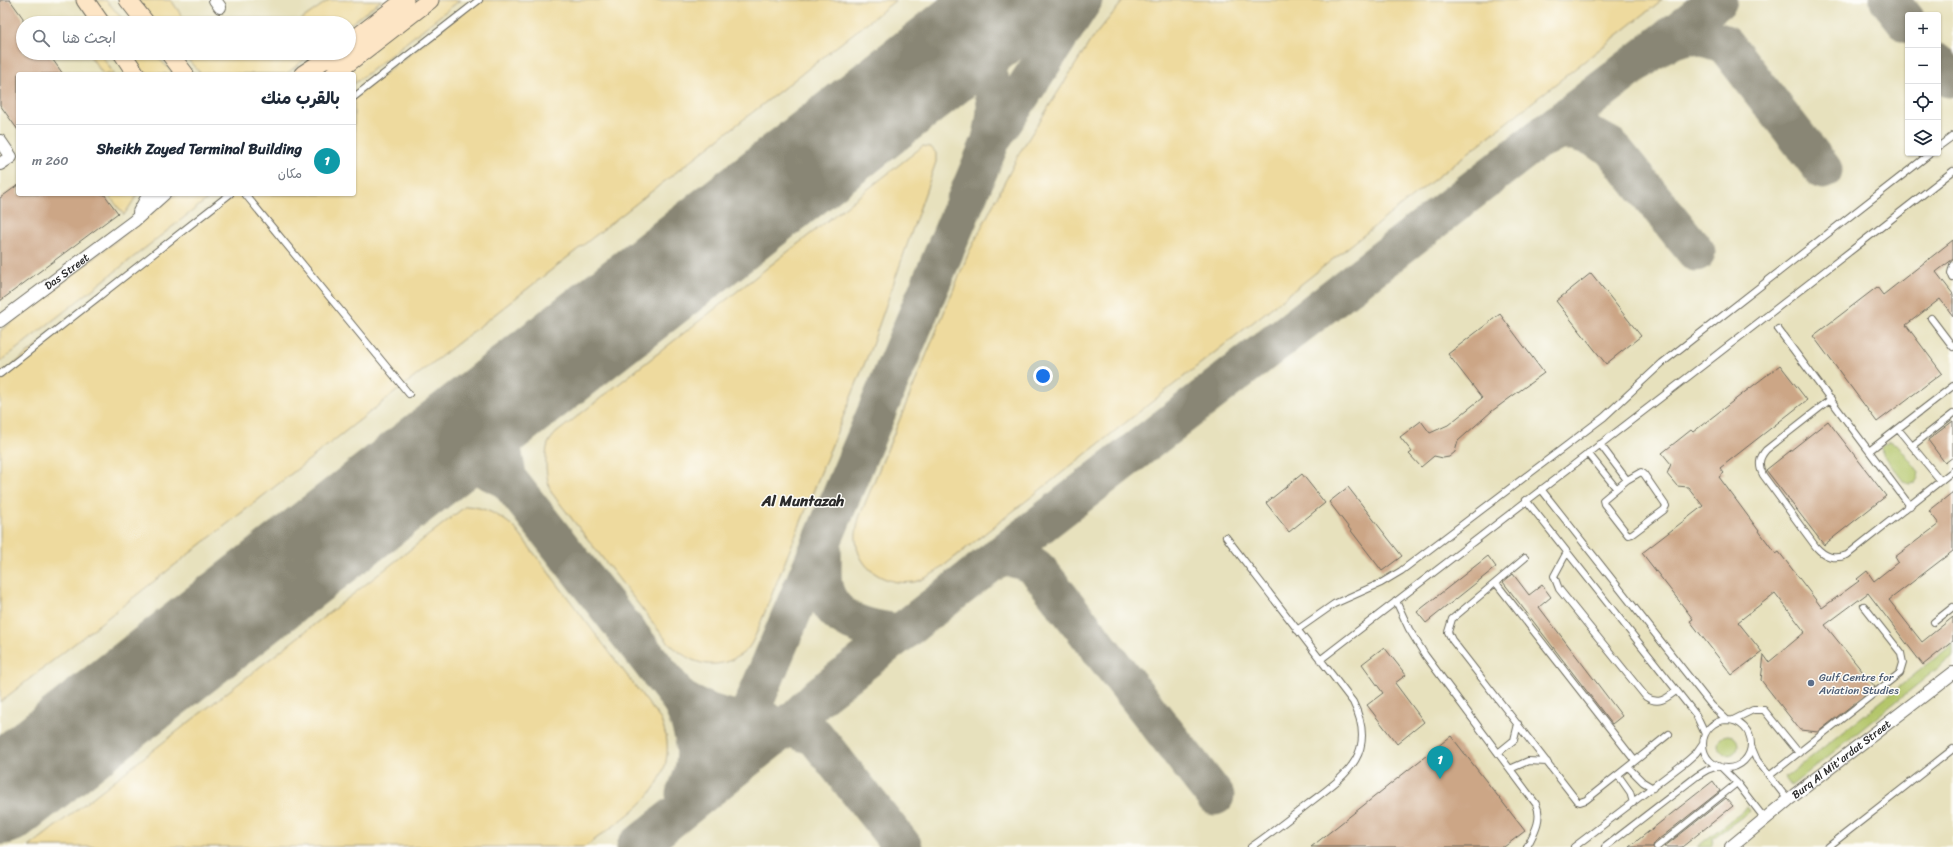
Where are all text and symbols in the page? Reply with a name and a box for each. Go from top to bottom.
map controls [1905,12,1941,156]
button: + [1905,12,1941,48]
search box [16,16,356,60]
text: ابحث هنا [62,25,116,51]
icon: search [30,27,52,49]
button: − [1905,48,1941,84]
text: بالقرب منك [261,83,340,113]
button: locate [1905,84,1941,120]
button: layers [1905,120,1941,156]
text: Sheikh Zayed Terminal Building [97,136,302,162]
text: 260 m [32,149,68,172]
text: 1 [324,149,330,172]
text: مكان [278,162,302,185]
street label: Das Street [40,248,94,295]
your location [1033,366,1053,386]
district label: Al Muntazah [761,488,844,514]
place label: Gulf Centre for Aviation Studies [1818,668,1899,700]
marker: Gulf Centre for Aviation Studies [1806,678,1816,688]
street label: Burq Al Mit'ardat Street [1788,715,1895,804]
pin: 1 [1427,746,1453,779]

